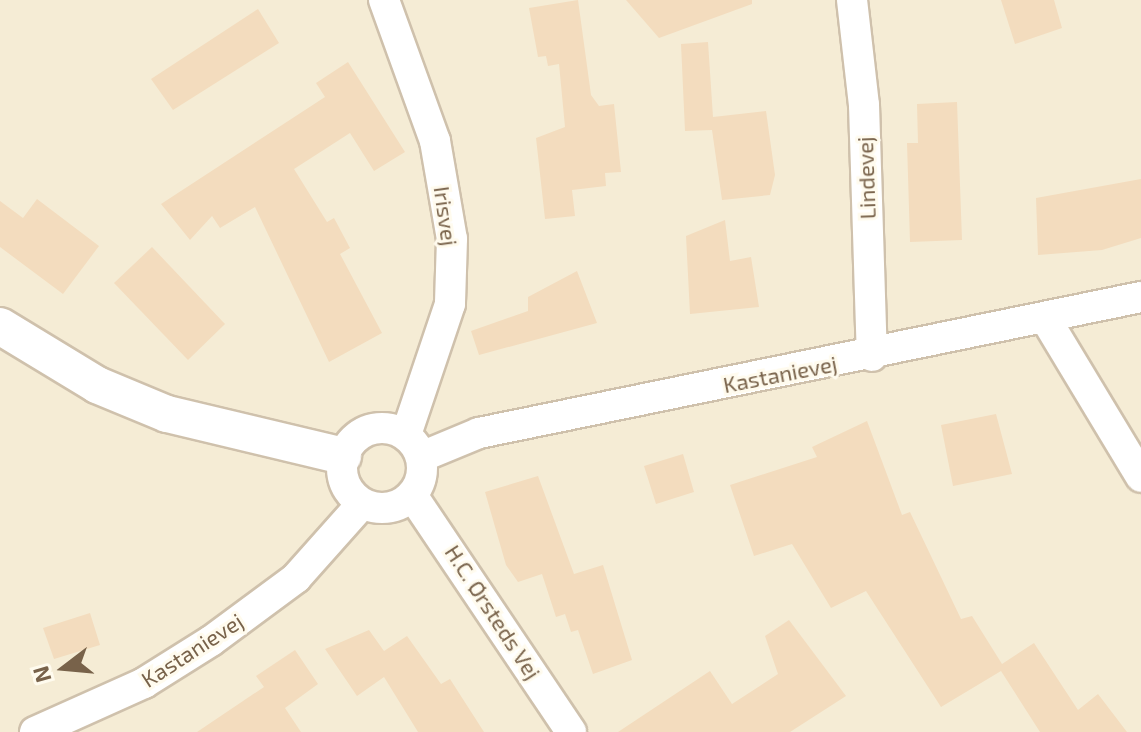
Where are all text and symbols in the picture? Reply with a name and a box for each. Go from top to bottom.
street label: Lindevej [851,136,881,220]
street label: Irisvej [429,184,463,248]
street label: Kastanievej [721,350,839,398]
street label: H.C. Ørsteds Vej [440,540,546,684]
street label: Kastanievej [136,607,248,693]
north arrow [24,628,104,708]
text: N [26,663,56,686]

